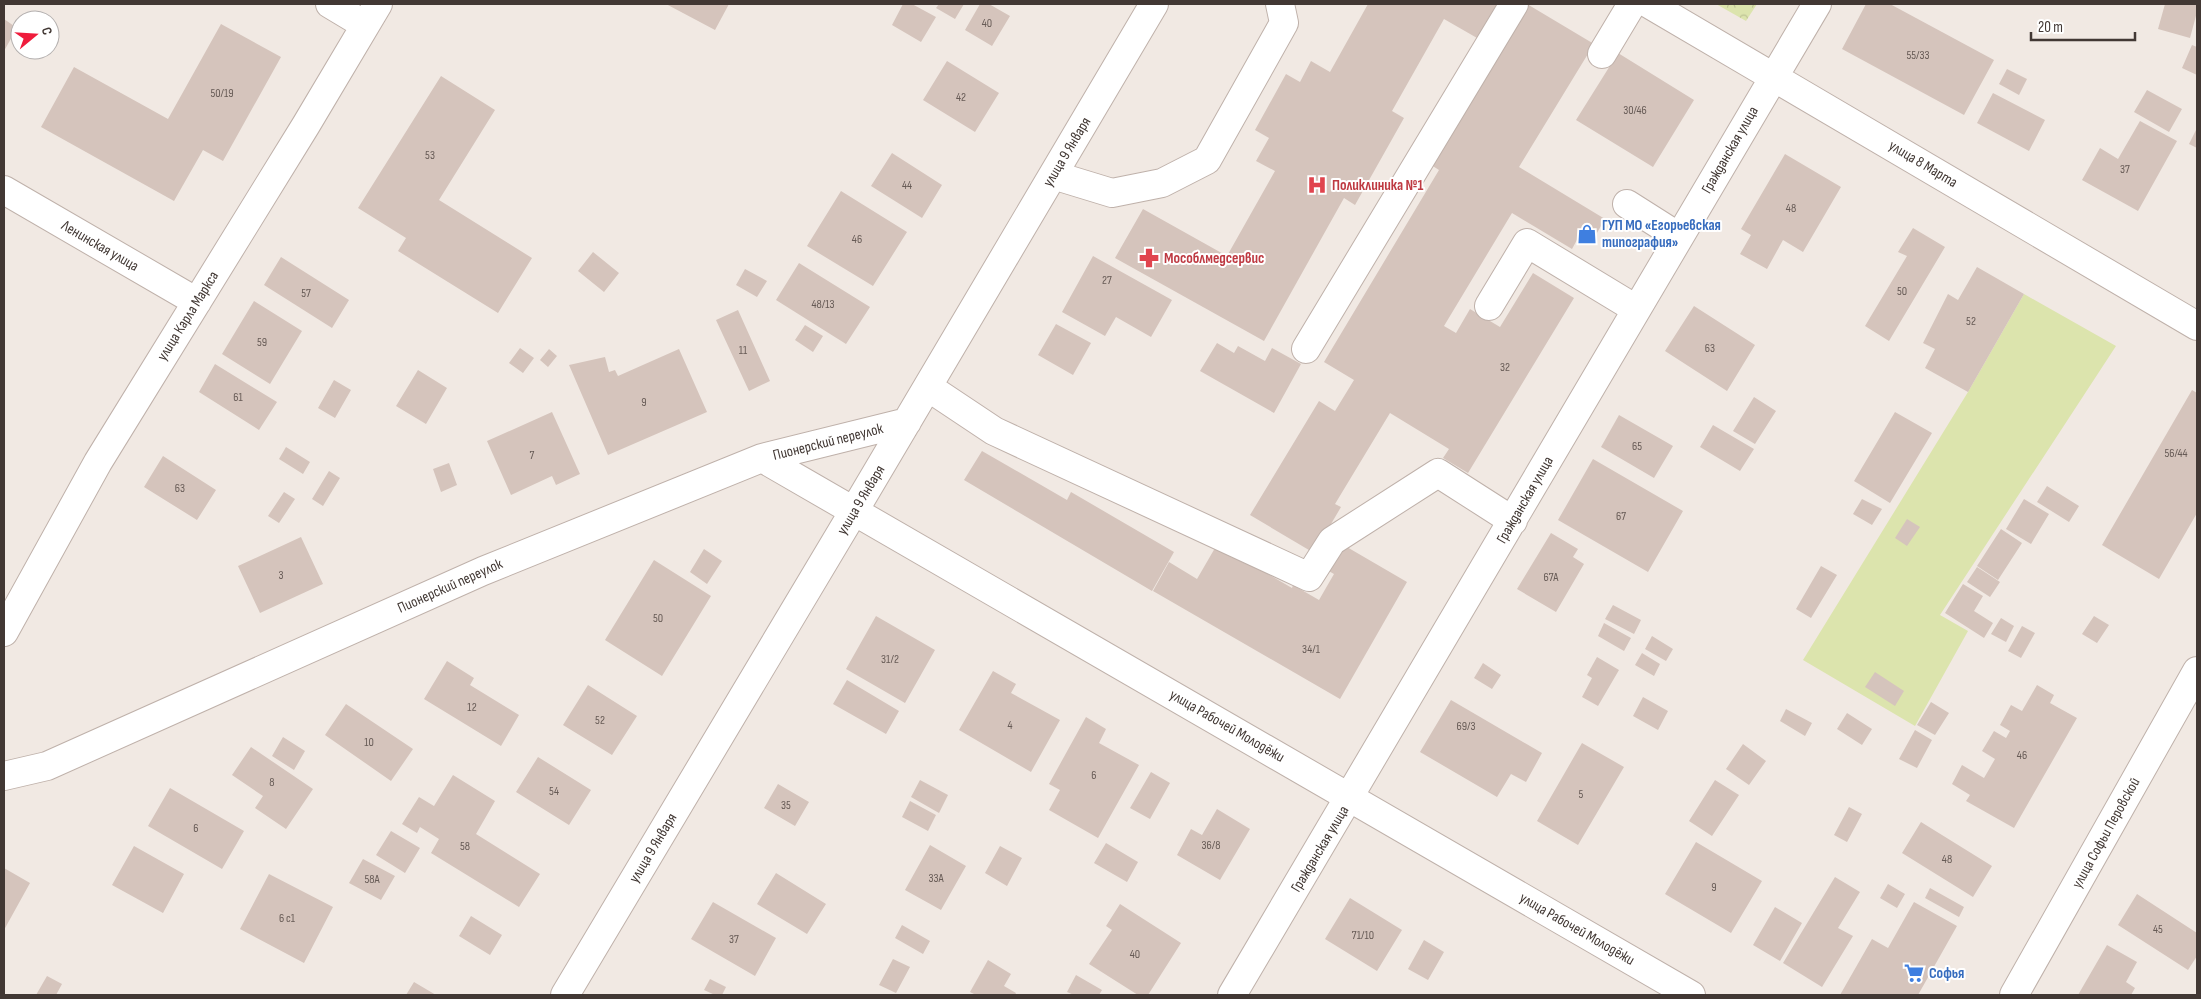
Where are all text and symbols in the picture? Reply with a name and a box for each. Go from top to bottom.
north arrow [10,10,60,60]
scale bar [2031,10,2135,42]
house number: 40 [982,16,992,31]
text: 20 m [2038,18,2063,37]
text: С [38,25,56,37]
house number: 55/33 [1906,48,1930,63]
house number: 50/19 [210,86,234,101]
house number: 42 [956,90,966,105]
house number: 30/46 [1623,103,1647,118]
street label: Гражданская улица [1697,103,1763,197]
street label: улица 9 Января [1039,114,1095,190]
street label: улица 8 Марта [1885,136,1961,192]
house number: 53 [425,148,435,163]
house number: 37 [2120,162,2130,177]
hospital icon: Поликлиника №1 [1306,174,1328,196]
place label: Поликлиника №1 [1332,176,1423,195]
house number: 44 [902,178,912,193]
house number: 48 [1786,201,1796,216]
street label: Ленинская улица [57,216,142,276]
place label: ГУП МО «Егорьевская типография» [1602,216,1721,252]
shop icon: ГУП МО «Егорьевская типография» [1576,223,1598,245]
house number: 46 [852,232,862,247]
pharmacy icon: Мособлмедсервис [1138,247,1160,269]
place label: Мособлмедсервис [1164,249,1264,268]
street label: улица Карла Маркса [153,268,223,364]
house number: 27 [1102,273,1112,288]
house number: 50 [1897,284,1907,299]
house number: 57 [301,286,311,301]
house number: 48/13 [811,297,835,312]
house number: 52 [1966,314,1976,329]
house number: 59 [257,335,267,350]
house number: 63 [1705,341,1715,356]
house number: 11 [739,343,748,358]
house number: 32 [1500,360,1510,375]
house number: 61 [233,390,244,405]
house number: 9 [641,395,647,410]
street label: Пионерский переулок [771,419,885,465]
house number: 65 [1632,439,1642,454]
house number: 56/44 [2164,446,2188,461]
house number: 7 [530,448,535,463]
street label: Гражданская улица [1492,453,1558,547]
street label: улица 9 Января [833,462,889,538]
house number: 63 [175,481,185,496]
house number: 67 [1616,509,1626,524]
street label: Пионерский переулок [395,554,506,618]
house number: 3 [278,568,284,583]
house number: 67А [1544,570,1559,585]
house number: 50 [653,611,663,626]
house number: 34/1 [1302,642,1321,657]
house number: 31/2 [881,652,899,667]
street label: улица Рабочей Молодёжи [1166,685,1288,767]
house number: 12 [467,700,477,715]
house number: 52 [595,713,605,728]
house number: 4 [1007,718,1013,733]
house number: 69/3 [1456,719,1476,734]
house number: 10 [364,735,374,750]
house number: 46 [2017,748,2027,763]
house number: 6 [1091,768,1097,783]
street label: улица Софьи Перовской [2068,774,2144,892]
house number: 8 [269,775,275,790]
house number: 54 [549,784,559,799]
house number: 5 [1579,787,1584,802]
house number: 35 [781,798,791,813]
street label: Гражданская улица [1287,802,1353,896]
street label: улица 9 Января [625,810,681,886]
house number: 6 [193,821,199,836]
house number: 36/8 [1201,838,1221,853]
house number: 58 [460,839,470,854]
house number: 48 [1942,852,1952,867]
house number: 33А [928,871,944,886]
house number: 58А [364,872,380,887]
house number: 9 [1711,880,1717,895]
street label: улица Рабочей Молодёжи [1516,888,1638,970]
house number: 6 с1 [279,911,296,926]
house number: 45 [2153,922,2163,937]
house number: 71/10 [1352,928,1374,943]
house number: 37 [729,932,739,947]
house number: 40 [1130,947,1140,962]
supermarket icon: Софья [1903,962,1925,984]
place label: Софья [1929,964,1964,983]

